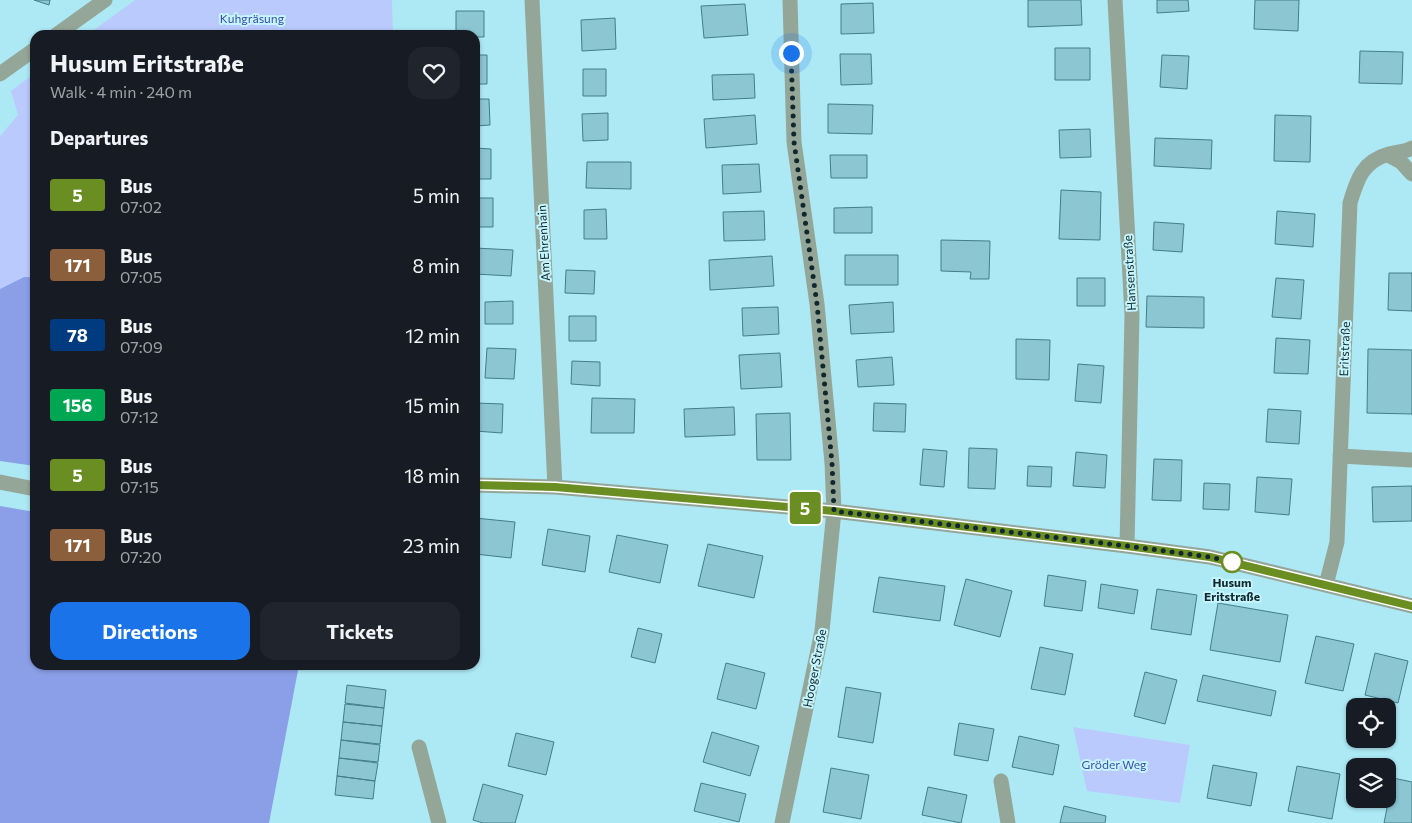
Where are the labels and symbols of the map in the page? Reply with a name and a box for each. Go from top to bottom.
park label: Kuhgräsung [220,11,285,25]
your location [779,41,804,66]
street label: Am Ehrenhain [534,205,552,281]
street label: Hansenstraße [1120,235,1138,311]
street label: Eritstraße [1336,321,1352,377]
line badge: 5 [789,492,821,524]
marker: Husum Eritstraße [1221,551,1243,573]
place label: Husum Eritstraße [1204,575,1260,603]
street label: Hooger Straße [800,628,828,708]
park label: Gröder Weg [1081,757,1147,771]

